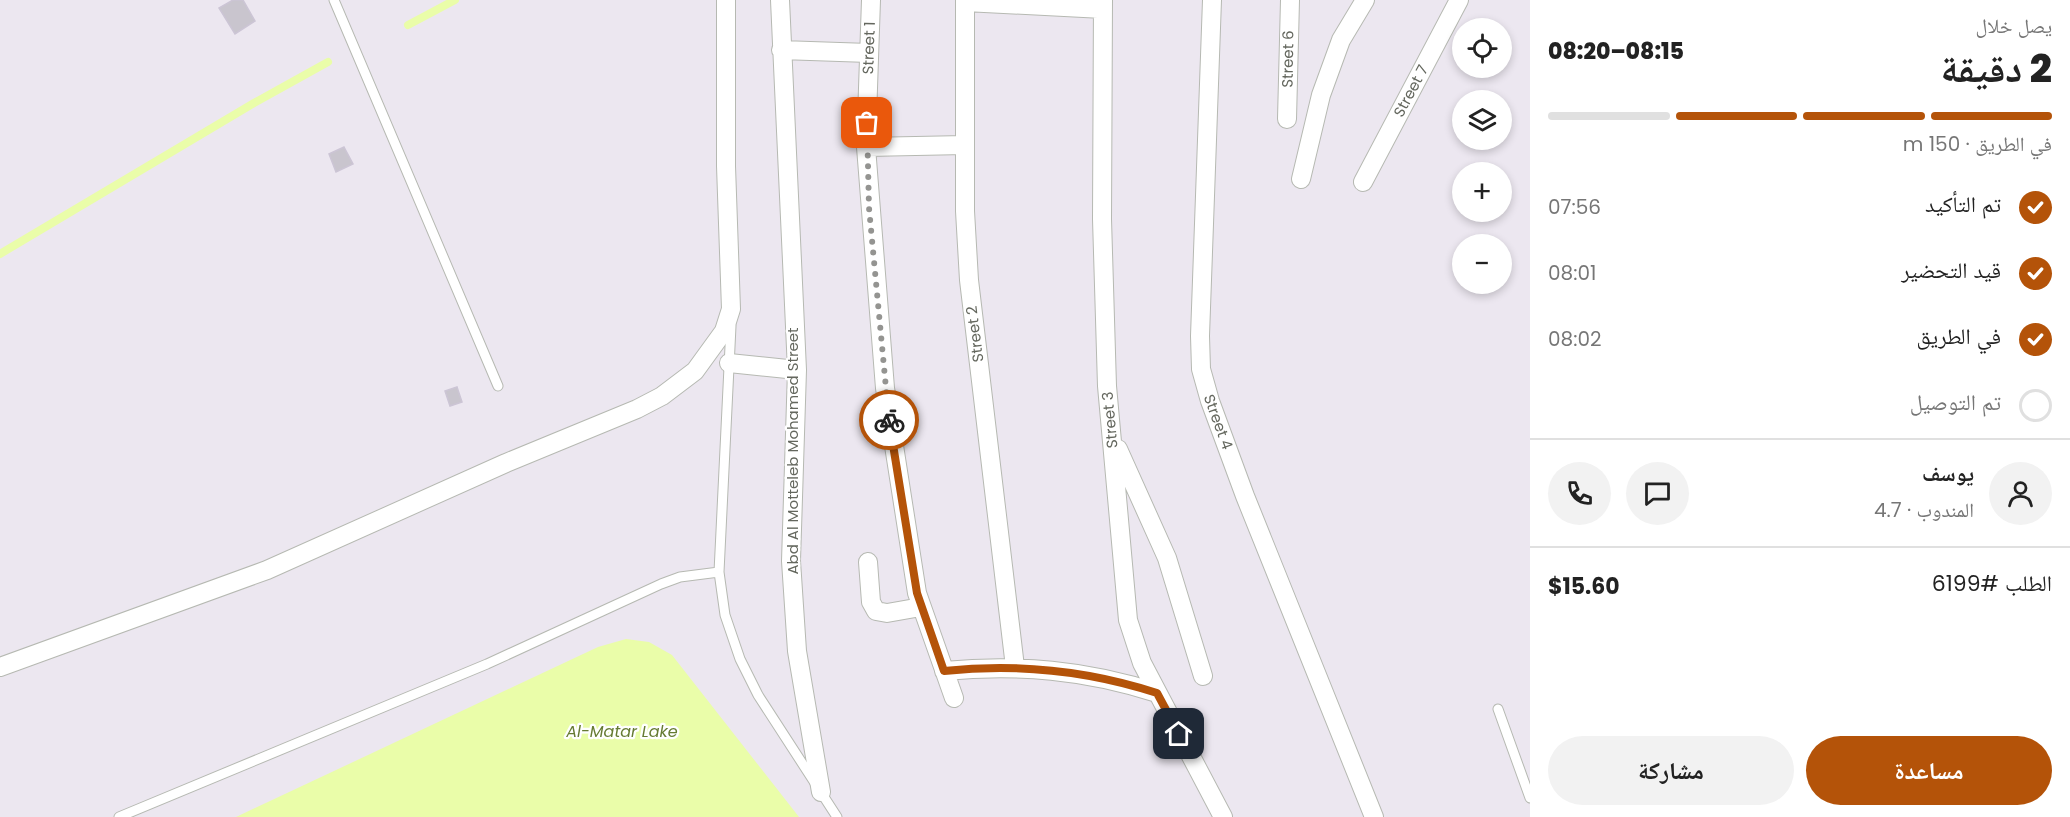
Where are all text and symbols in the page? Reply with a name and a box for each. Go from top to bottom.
text: يصل خلال [1976,12,2052,40]
map controls [1452,18,1512,294]
button: locate [1452,18,1512,78]
street label: Street 1 [857,21,880,75]
street label: Street 6 [1277,30,1298,88]
text: 08:15–08:20 [1548,36,1684,67]
text: 2 دقيقة [1940,41,2052,96]
street label: Street 7 [1388,61,1433,120]
button: layers [1452,90,1512,150]
pin [841,97,892,148]
icon: bag [850,106,883,139]
text: في الطريق · 150 m [1903,130,2052,158]
button: + [1452,162,1512,222]
text: تم التأكيد [1925,189,2001,220]
icon: check [2019,191,2052,224]
text: 07:56 [1548,193,1601,221]
button: − [1452,234,1512,294]
text: قيد التحضير [1901,255,2001,286]
icon: check [2019,257,2052,290]
text: 08:01 [1548,259,1596,287]
street label: Street 2 [961,305,988,363]
text: في الطريق [1916,321,2001,352]
icon: check [2019,323,2052,356]
text: 08:02 [1548,325,1602,353]
street label: Abd Al Motteleb Mohamed Street [782,327,803,575]
text: تم التوصيل [1910,387,2001,418]
courier [859,390,919,450]
street label: Street 3 [1097,391,1122,449]
street label: Street 4 [1199,391,1238,452]
icon: bike [873,404,906,437]
text: يوسف [1922,458,1974,489]
button: phone [1548,462,1611,525]
button: chat [1626,462,1689,525]
button: person [1989,462,2052,525]
text: المندوب · 4.7 [1874,496,1974,524]
text: الطلب #6199 [1932,568,2052,599]
text: $15.60 [1548,571,1620,602]
pin [1153,708,1204,759]
icon: home [1162,717,1195,750]
water label: Al-Matar Lake [565,720,678,743]
button: مشاركة [1548,736,1794,805]
button: مساعدة [1806,736,2052,805]

